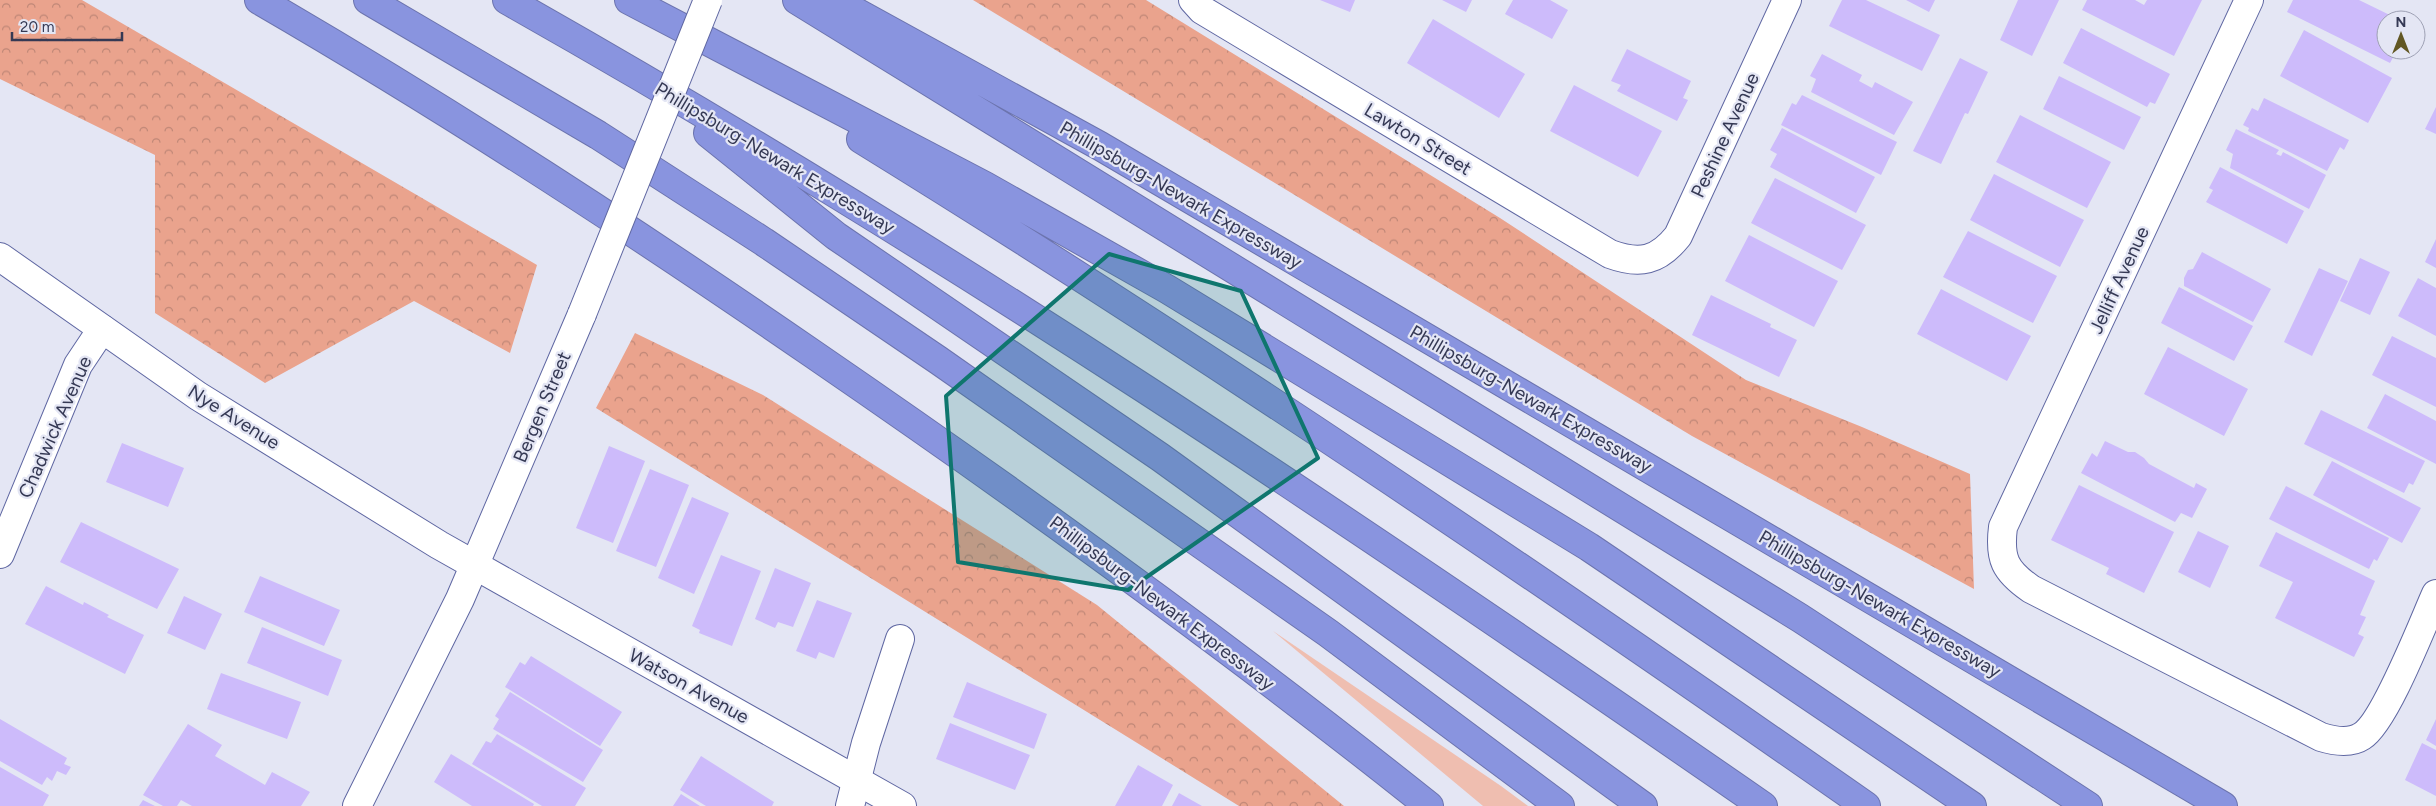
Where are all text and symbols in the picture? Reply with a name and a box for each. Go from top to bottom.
scale bar [12,10,122,42]
north arrow [2376,10,2426,60]
text: N [2396,14,2406,31]
text: 20 m [20,18,54,36]
street label: Peshine Avenue [1686,69,1764,201]
street label: Phillipsburg-Newark Expressway [651,77,899,239]
street label: Lawton Street [1360,98,1476,180]
street label: Phillipsburg-Newark Expressway [1056,116,1306,274]
street label: Jelliff Avenue [2084,223,2154,337]
street label: Phillipsburg-Newark Expressway [1406,320,1656,478]
street label: Bergen Street [508,348,576,466]
street label: Chadwick Avenue [13,352,97,502]
street label: Nye Avenue [184,380,284,454]
street label: Phillipsburg-Newark Expressway [1045,511,1279,695]
street label: Phillipsburg-Newark Expressway [1755,525,2005,683]
street label: Watson Avenue [625,644,753,728]

